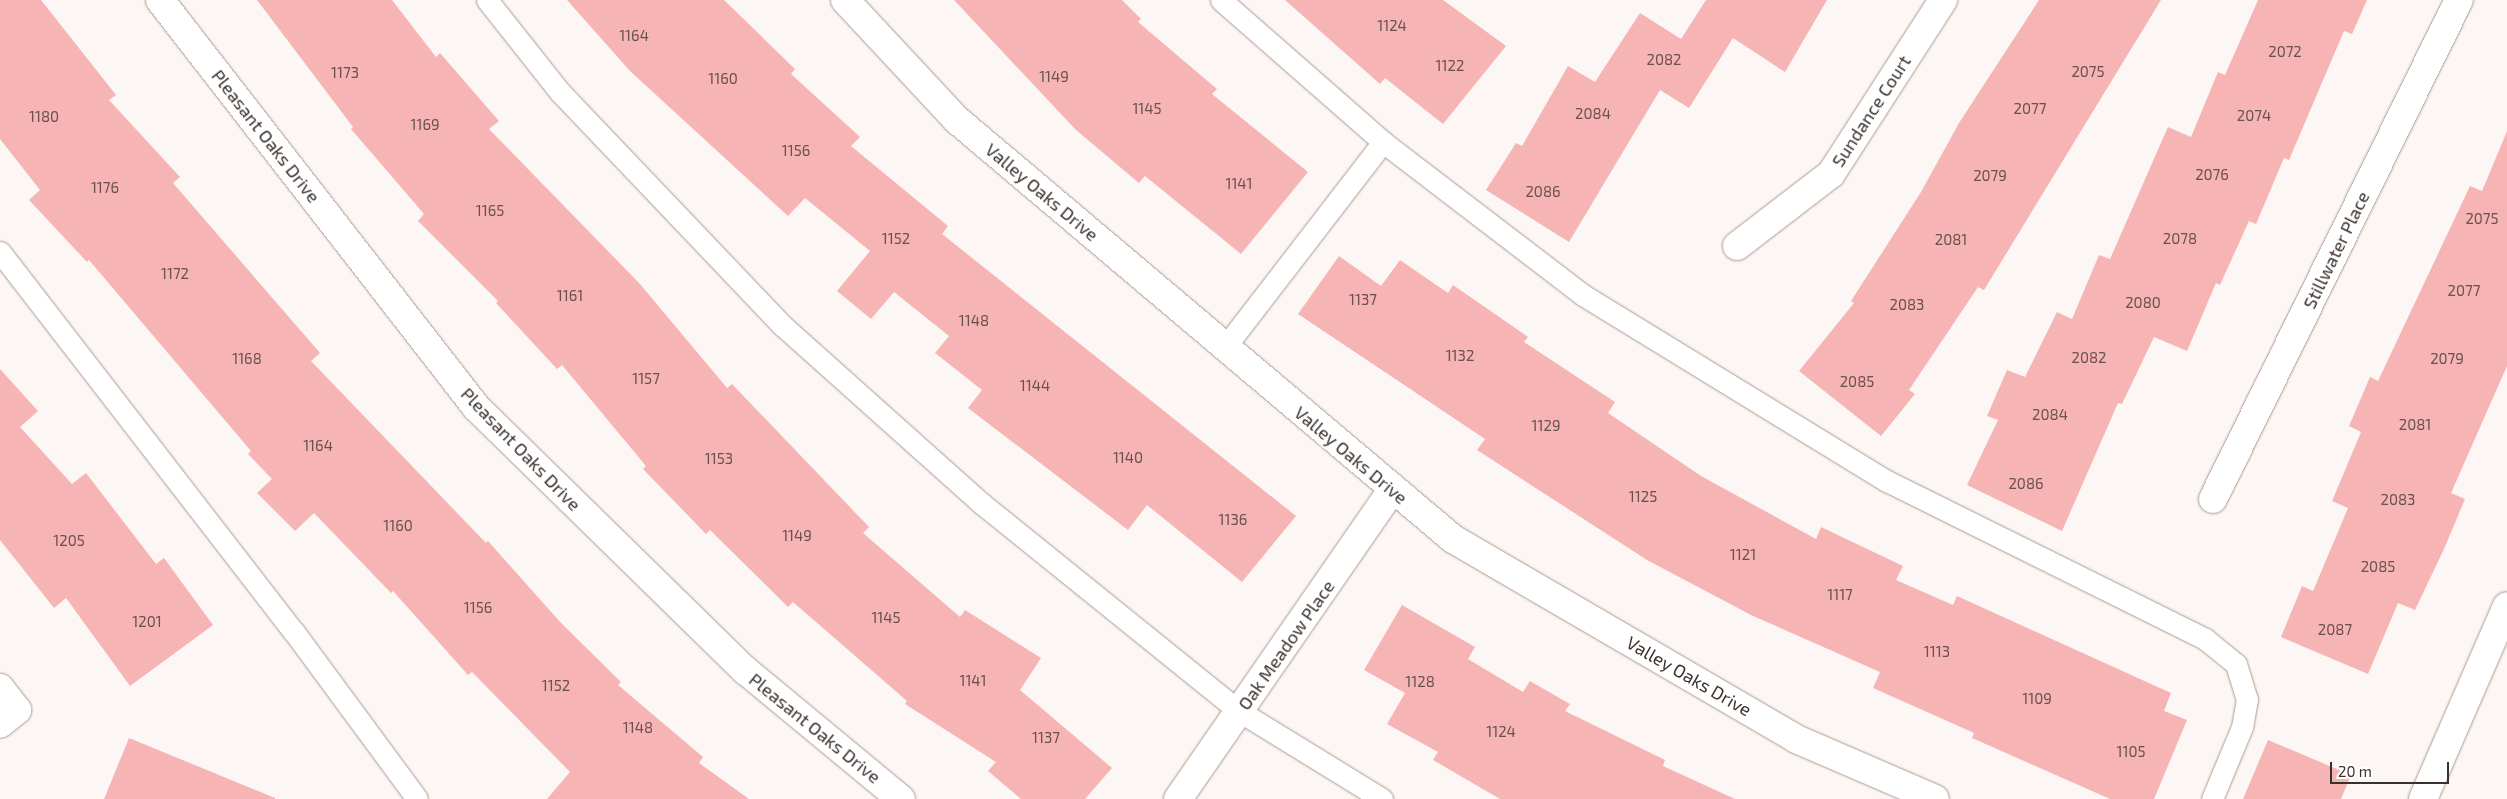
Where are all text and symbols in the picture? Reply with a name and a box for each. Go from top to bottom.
house number: 1124 [1377,17,1407,35]
house number: 1164 [619,27,649,45]
house number: 2072 [2268,43,2302,61]
house number: 2082 [1646,51,1682,69]
street label: Sundance Court [1827,51,1915,171]
house number: 1122 [1436,57,1464,75]
house number: 2075 [2071,63,2105,81]
house number: 1173 [331,64,359,82]
street label: Pleasant Oaks Drive [207,65,325,207]
house number: 1149 [1039,68,1069,86]
house number: 1160 [708,70,738,88]
house number: 1145 [1132,100,1162,118]
house number: 2077 [2014,100,2046,118]
house number: 2084 [1575,105,1611,123]
house number: 2074 [2237,107,2271,125]
house number: 1180 [29,108,59,126]
house number: 1169 [410,116,440,134]
street label: Valley Oaks Drive [981,138,1103,246]
house number: 1156 [782,142,810,160]
house number: 2076 [2195,166,2229,184]
house number: 2079 [1973,167,2007,185]
house number: 1141 [1225,175,1253,193]
house number: 1176 [91,179,119,197]
house number: 2086 [1525,183,1561,201]
street label: Stillwater Place [2298,188,2374,312]
house number: 1165 [476,202,504,220]
house number: 2075 [2465,210,2499,228]
house number: 1152 [882,230,910,248]
house number: 2078 [2163,230,2197,248]
house number: 2081 [1935,231,1967,249]
house number: 1172 [161,265,189,283]
house number: 2077 [2448,282,2480,300]
house number: 1161 [557,287,583,305]
house number: 1137 [1349,291,1377,309]
house number: 2080 [2125,294,2161,312]
house number: 2083 [1890,296,1924,314]
house number: 1148 [959,312,989,330]
house number: 1132 [1446,347,1474,365]
house number: 2082 [2071,349,2107,367]
house number: 1168 [232,350,262,368]
house number: 2079 [2430,350,2464,368]
house number: 1157 [632,370,660,388]
house number: 2085 [1840,373,1874,391]
house number: 1144 [1020,377,1050,395]
street label: Pleasant Oaks Drive [457,383,585,515]
street label: Valley Oaks Drive [1290,401,1412,509]
house number: 2084 [2032,406,2068,424]
house number: 2081 [2399,416,2431,434]
house number: 1129 [1532,417,1560,435]
house number: 1164 [303,437,333,455]
house number: 1140 [1113,449,1143,467]
house number: 1153 [705,450,733,468]
house number: 2086 [2008,475,2044,493]
house number: 1125 [1629,488,1657,506]
house number: 2083 [2381,491,2415,509]
house number: 1136 [1219,511,1247,529]
house number: 1160 [383,517,413,535]
house number: 1149 [782,527,812,545]
house number: 1205 [53,532,85,550]
house number: 1121 [1730,546,1756,564]
house number: 2085 [2361,558,2395,576]
street label: Oak Meadow Place [1233,576,1339,714]
house number: 1117 [1827,586,1853,604]
house number: 1156 [464,599,492,617]
house number: 1145 [871,609,901,627]
house number: 1201 [132,613,162,631]
house number: 2087 [2318,621,2352,639]
street label: Valley Oaks Drive [1622,631,1756,721]
house number: 1113 [1924,643,1950,661]
street label: Pleasant Oaks Drive [745,668,885,788]
house number: 1141 [959,672,987,690]
house number: 1128 [1405,673,1435,691]
house number: 1152 [542,677,570,695]
house number: 1109 [2022,690,2052,708]
house number: 1148 [623,719,653,737]
house number: 1124 [1486,723,1516,741]
house number: 1137 [1032,729,1060,747]
house number: 1105 [2116,743,2146,761]
scale bar [2332,752,2451,784]
text: 20 m [2338,762,2372,780]

